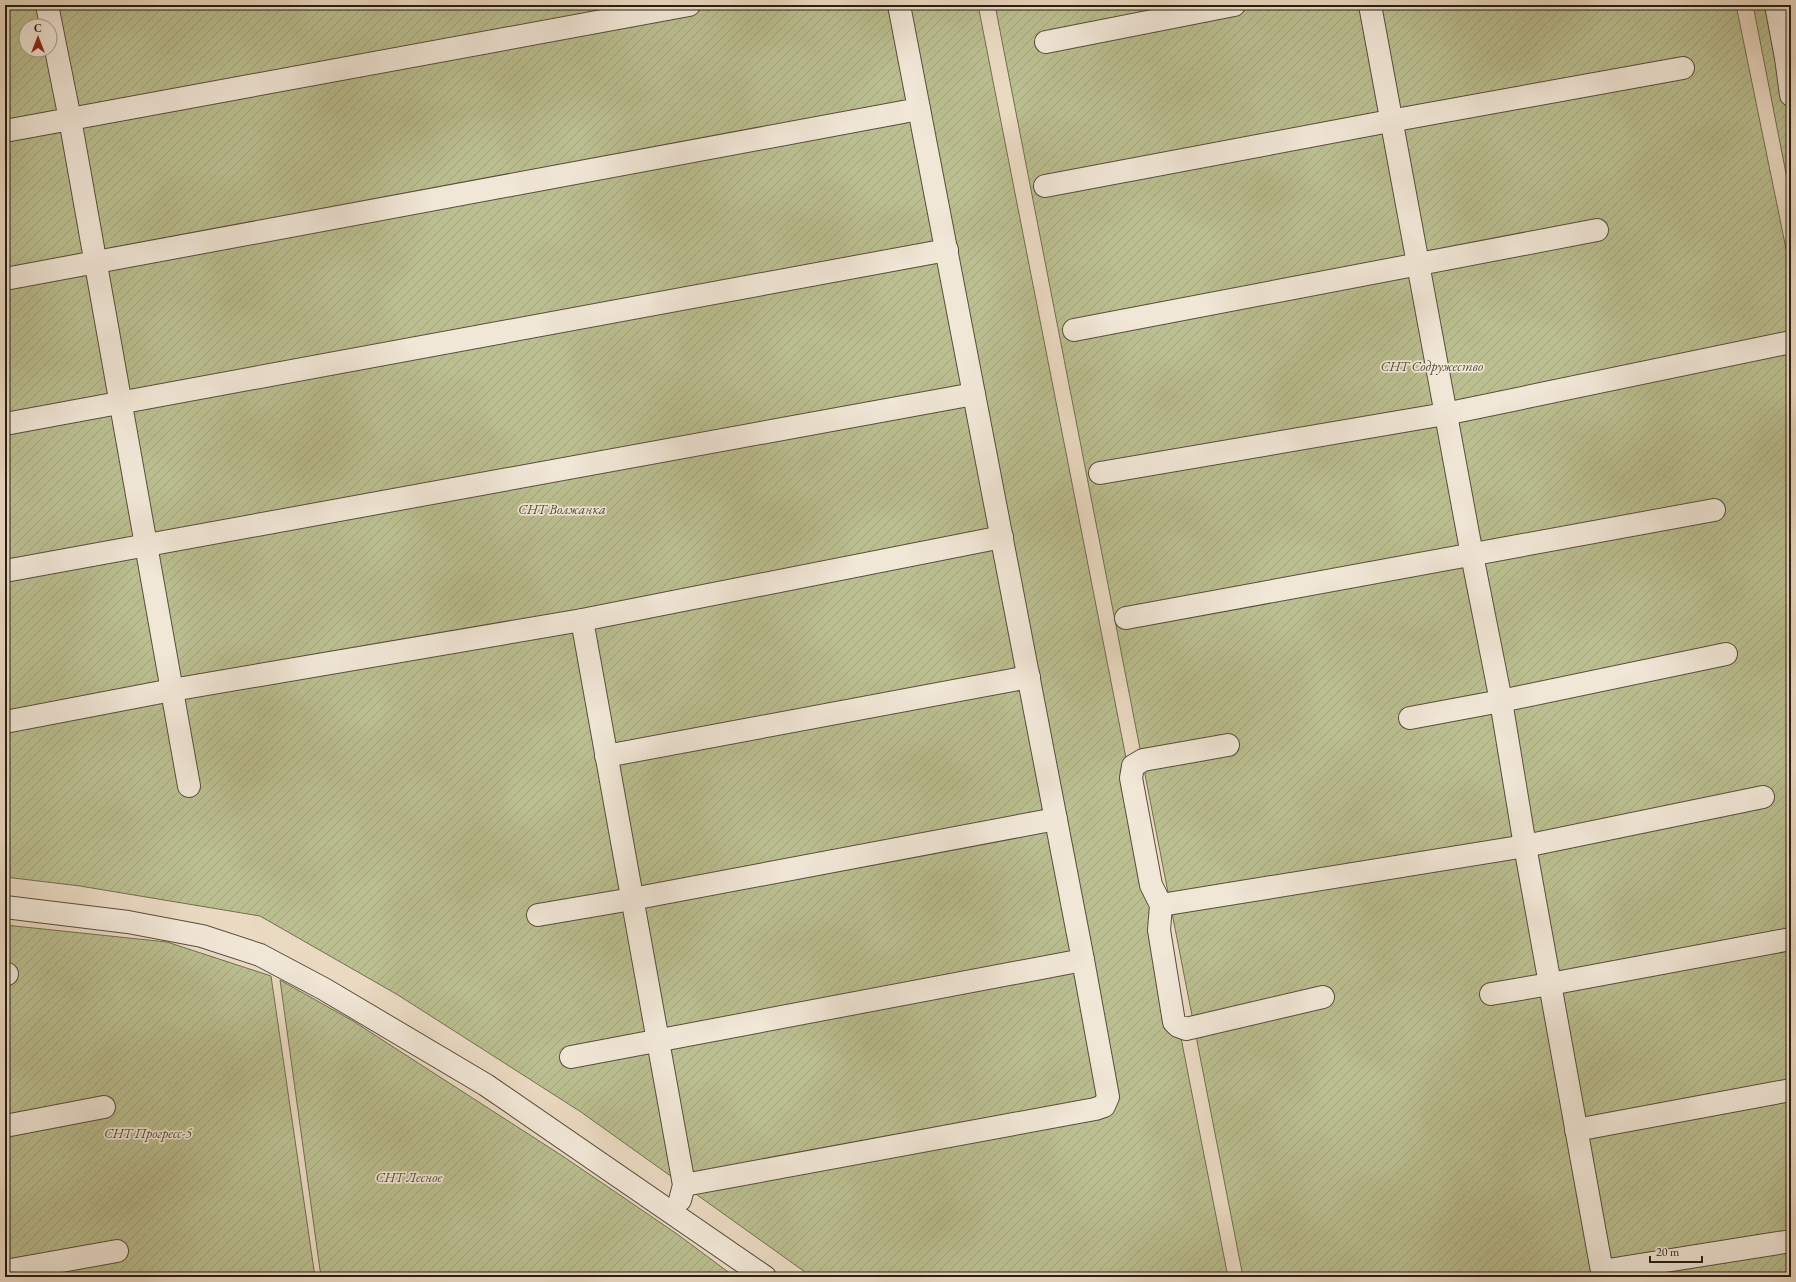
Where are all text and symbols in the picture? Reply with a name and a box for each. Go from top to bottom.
north arrow [18,18,58,58]
text: С [34,21,42,35]
park label: СНТ Содружество [1381,357,1484,375]
park label: СНТ Волжанка [518,500,606,518]
park label: СНТ Прогресс-5 [104,1124,193,1142]
park label: СНТ Лесное [376,1168,443,1186]
scale bar [1650,1238,1702,1264]
text: 20 m [1656,1244,1680,1260]

